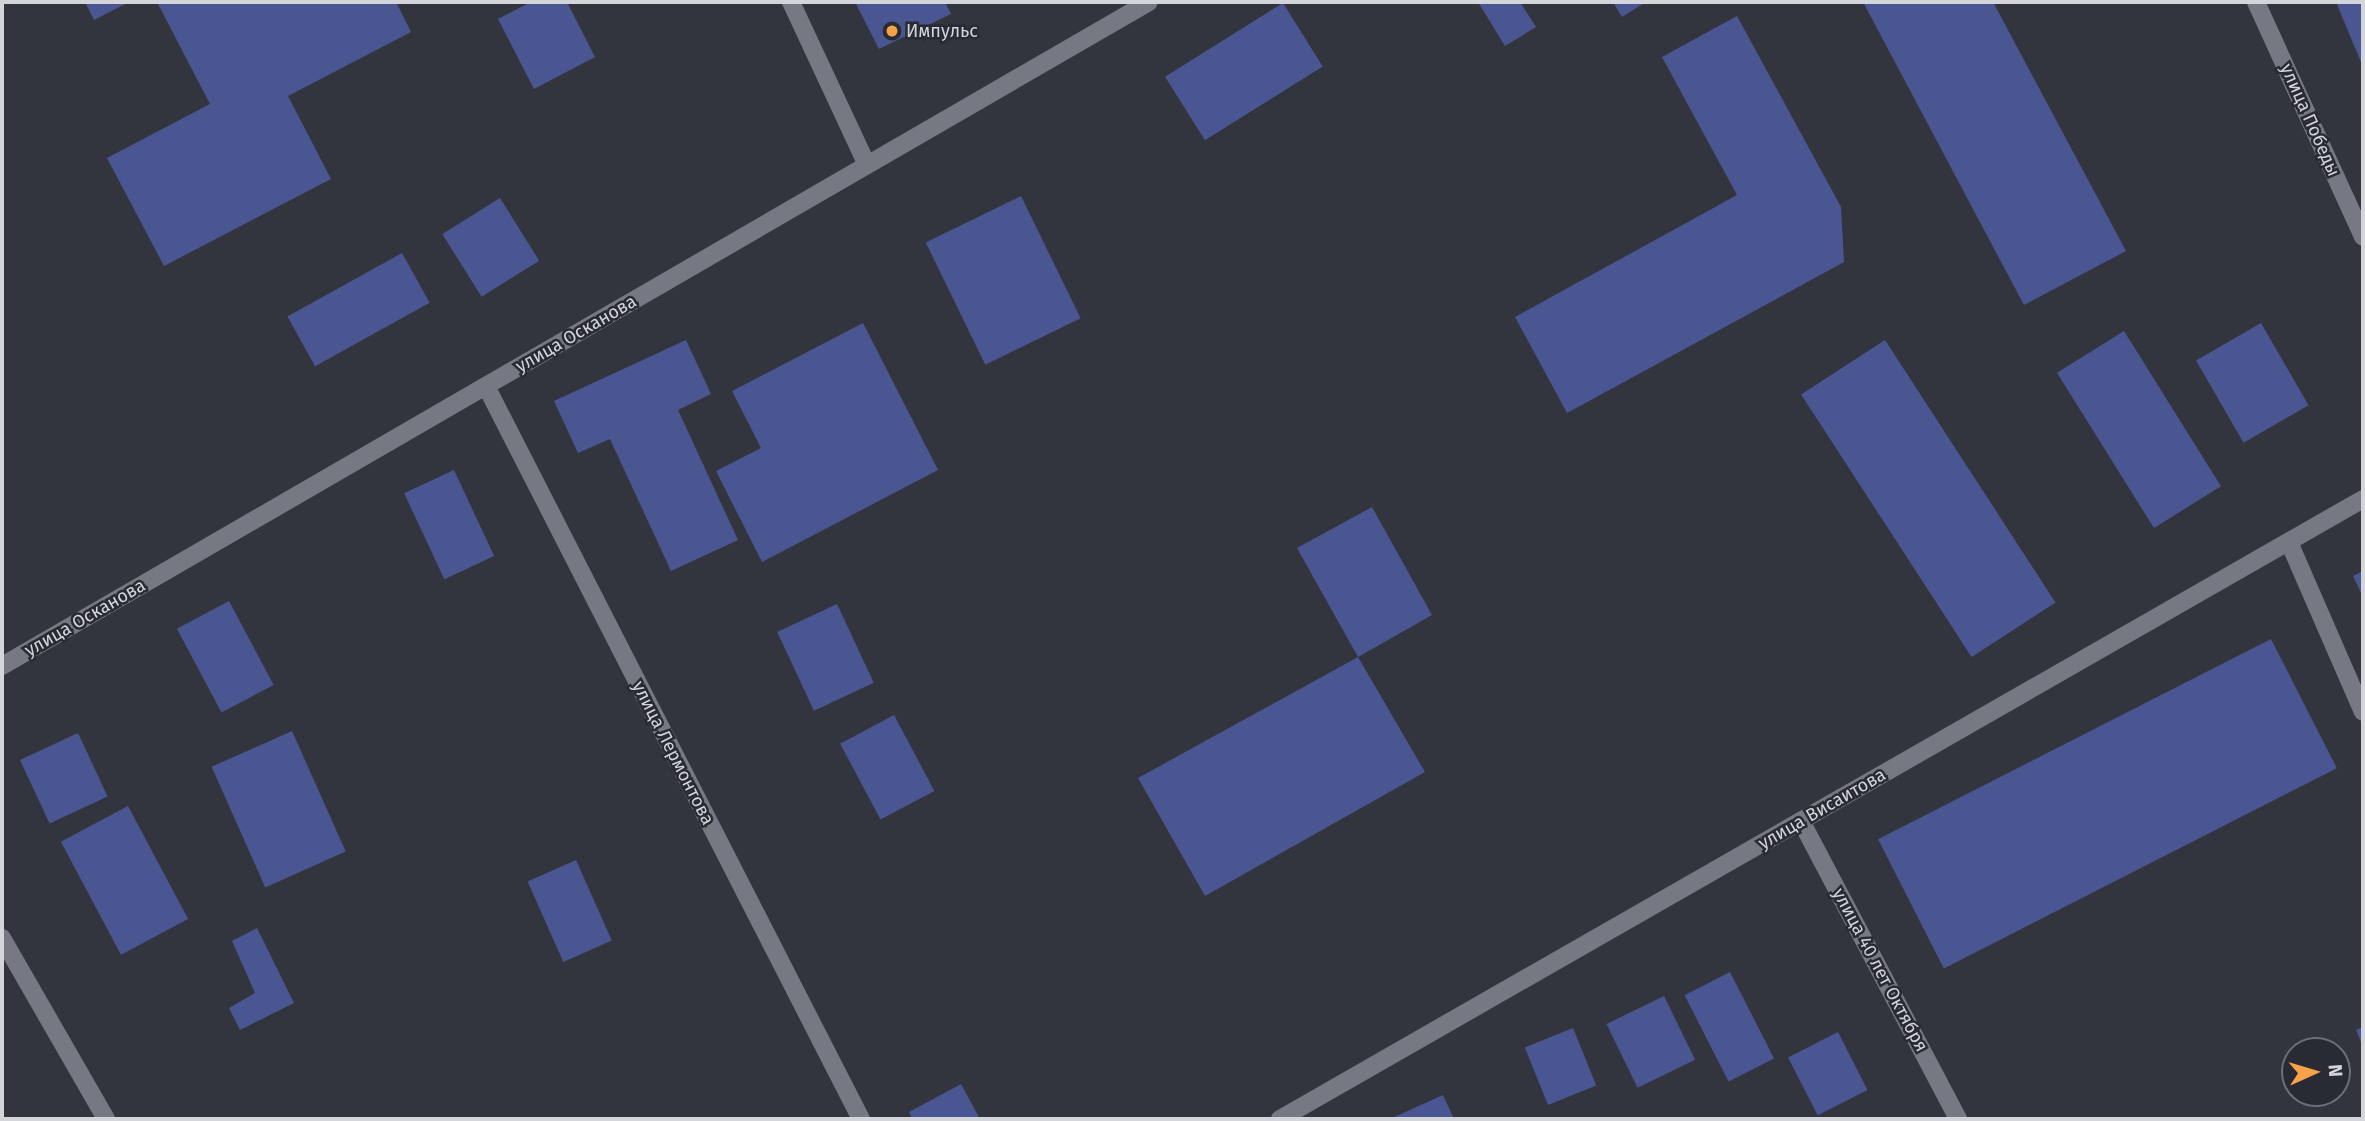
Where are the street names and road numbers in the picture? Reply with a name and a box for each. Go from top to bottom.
street label: улица Победы [2276,60,2344,180]
street label: улица Осканова [512,291,640,377]
street label: улица Осканова [21,575,149,661]
street label: улица Лермонтова [627,677,719,829]
street label: улица Висаитова [1754,764,1890,854]
street label: улица 40 лет Октября [1828,884,1932,1056]

